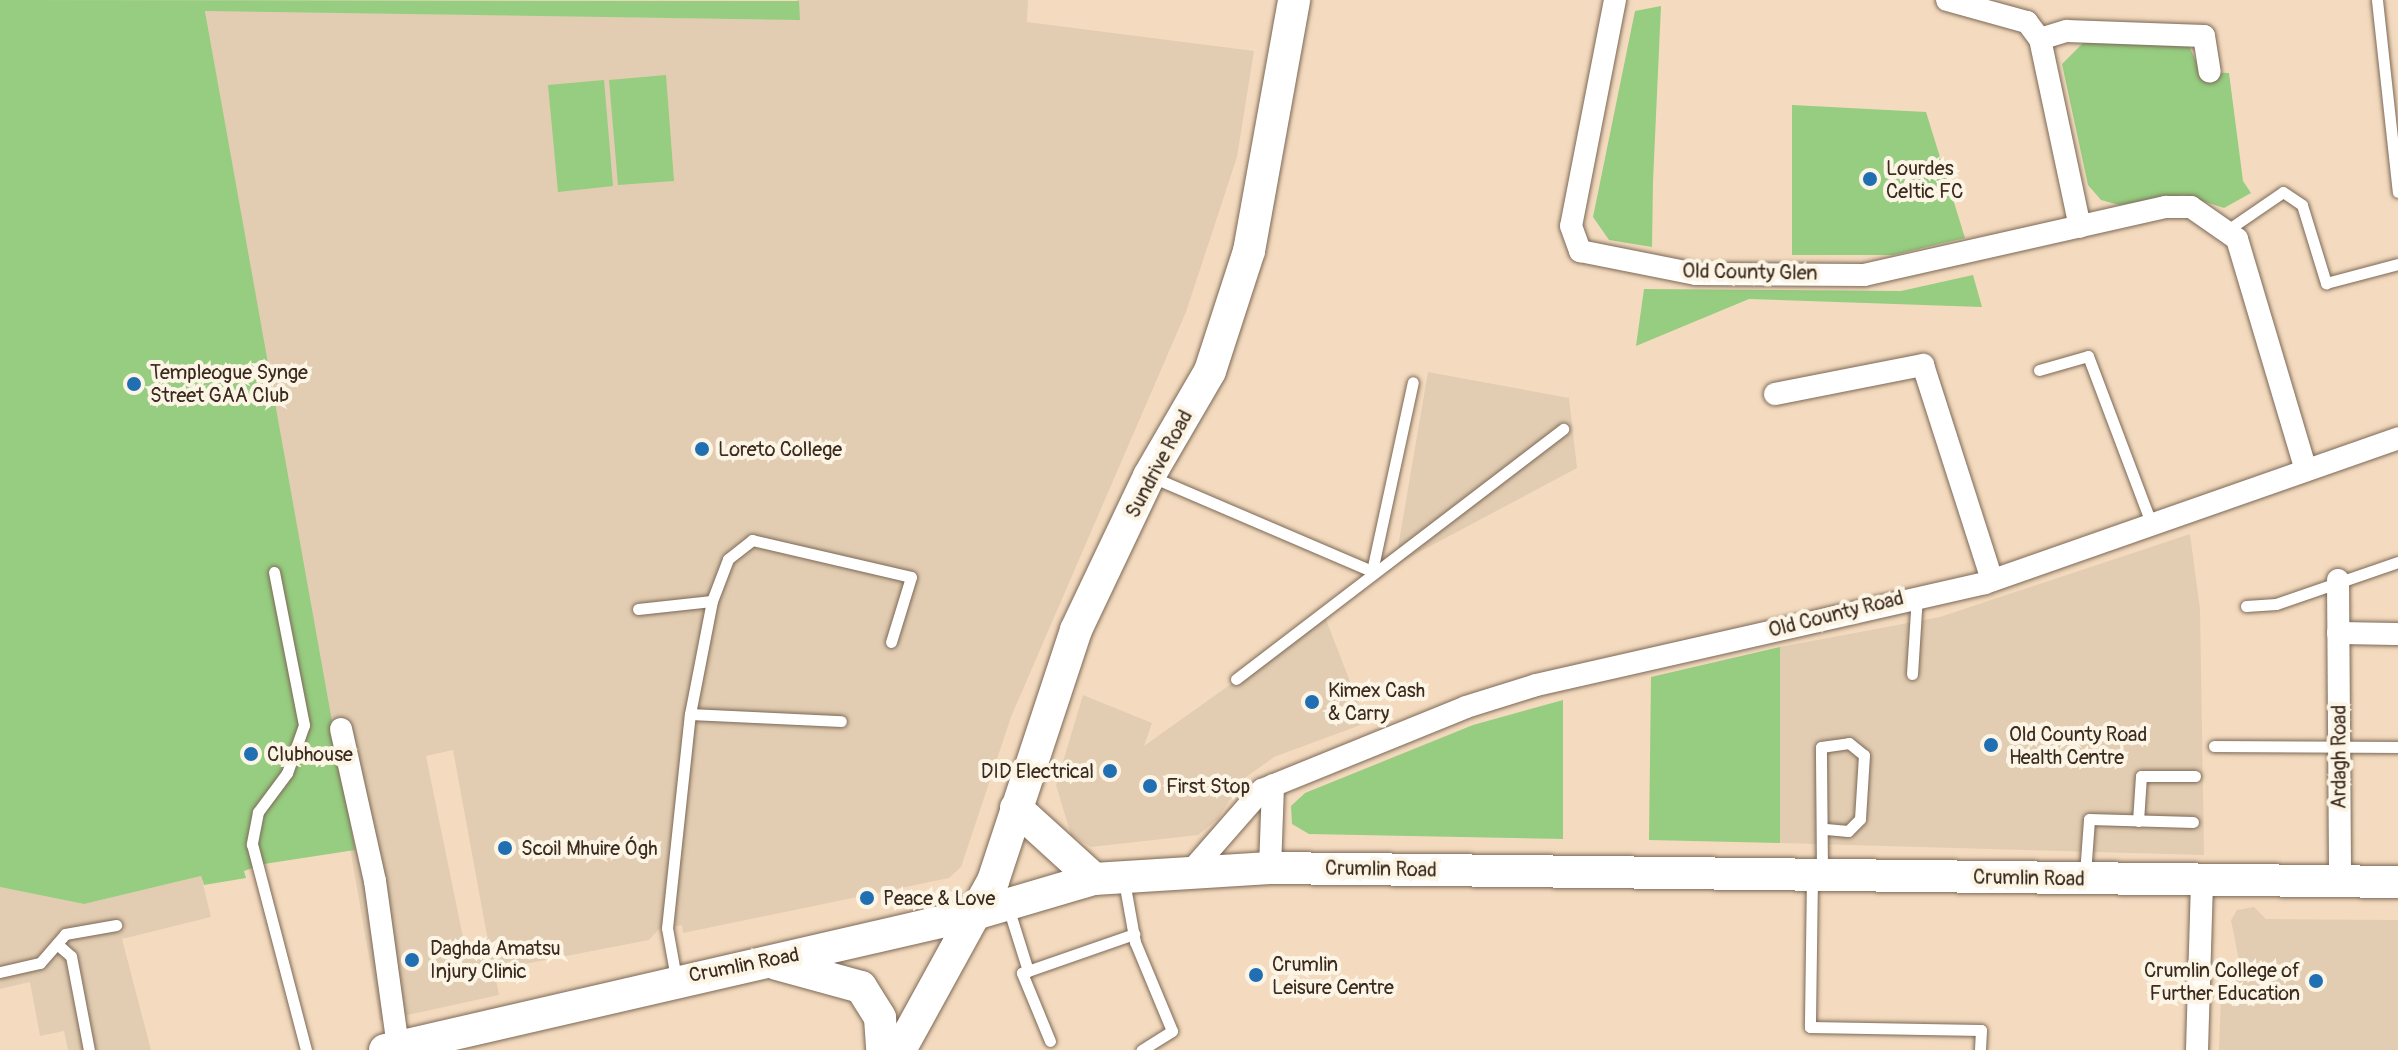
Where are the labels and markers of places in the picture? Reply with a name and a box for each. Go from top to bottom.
place label: Lourdes Celtic FC [1886,156,1963,203]
marker: Lourdes Celtic FC [1861,170,1879,188]
place label: Templeogue Synge Street GAA Club [150,360,308,407]
marker: Templeogue Synge Street GAA Club [125,375,143,393]
place label: Loreto College [718,437,842,461]
marker: Loreto College [693,440,711,458]
place label: Kimex Cash & Carry [1328,678,1425,725]
marker: Kimex Cash & Carry [1303,693,1321,711]
place label: Old County Road Health Centre [2009,722,2147,769]
marker: Old County Road Health Centre [1980,734,2002,756]
place label: Clubhouse [267,742,353,766]
marker: Clubhouse [242,745,260,763]
place label: DID Electrical [981,759,1094,783]
marker: DID Electrical [1101,762,1119,780]
place label: First Stop [1166,774,1250,798]
marker: First Stop [1141,777,1159,795]
place label: Scoil Mhuire Ógh [521,836,658,860]
marker: Scoil Mhuire Ógh [496,839,514,857]
place label: Peace & Love [883,886,995,910]
marker: Peace & Love [858,889,876,907]
place label: Daghda Amatsu Injury Clinic [430,936,561,983]
marker: Daghda Amatsu Injury Clinic [401,949,423,971]
place label: Crumlin Leisure Centre [1272,952,1394,999]
place label: Crumlin College of Further Education [2144,958,2300,1005]
marker: Crumlin Leisure Centre [1247,966,1265,984]
marker: Crumlin College of Further Education [2307,972,2325,990]

